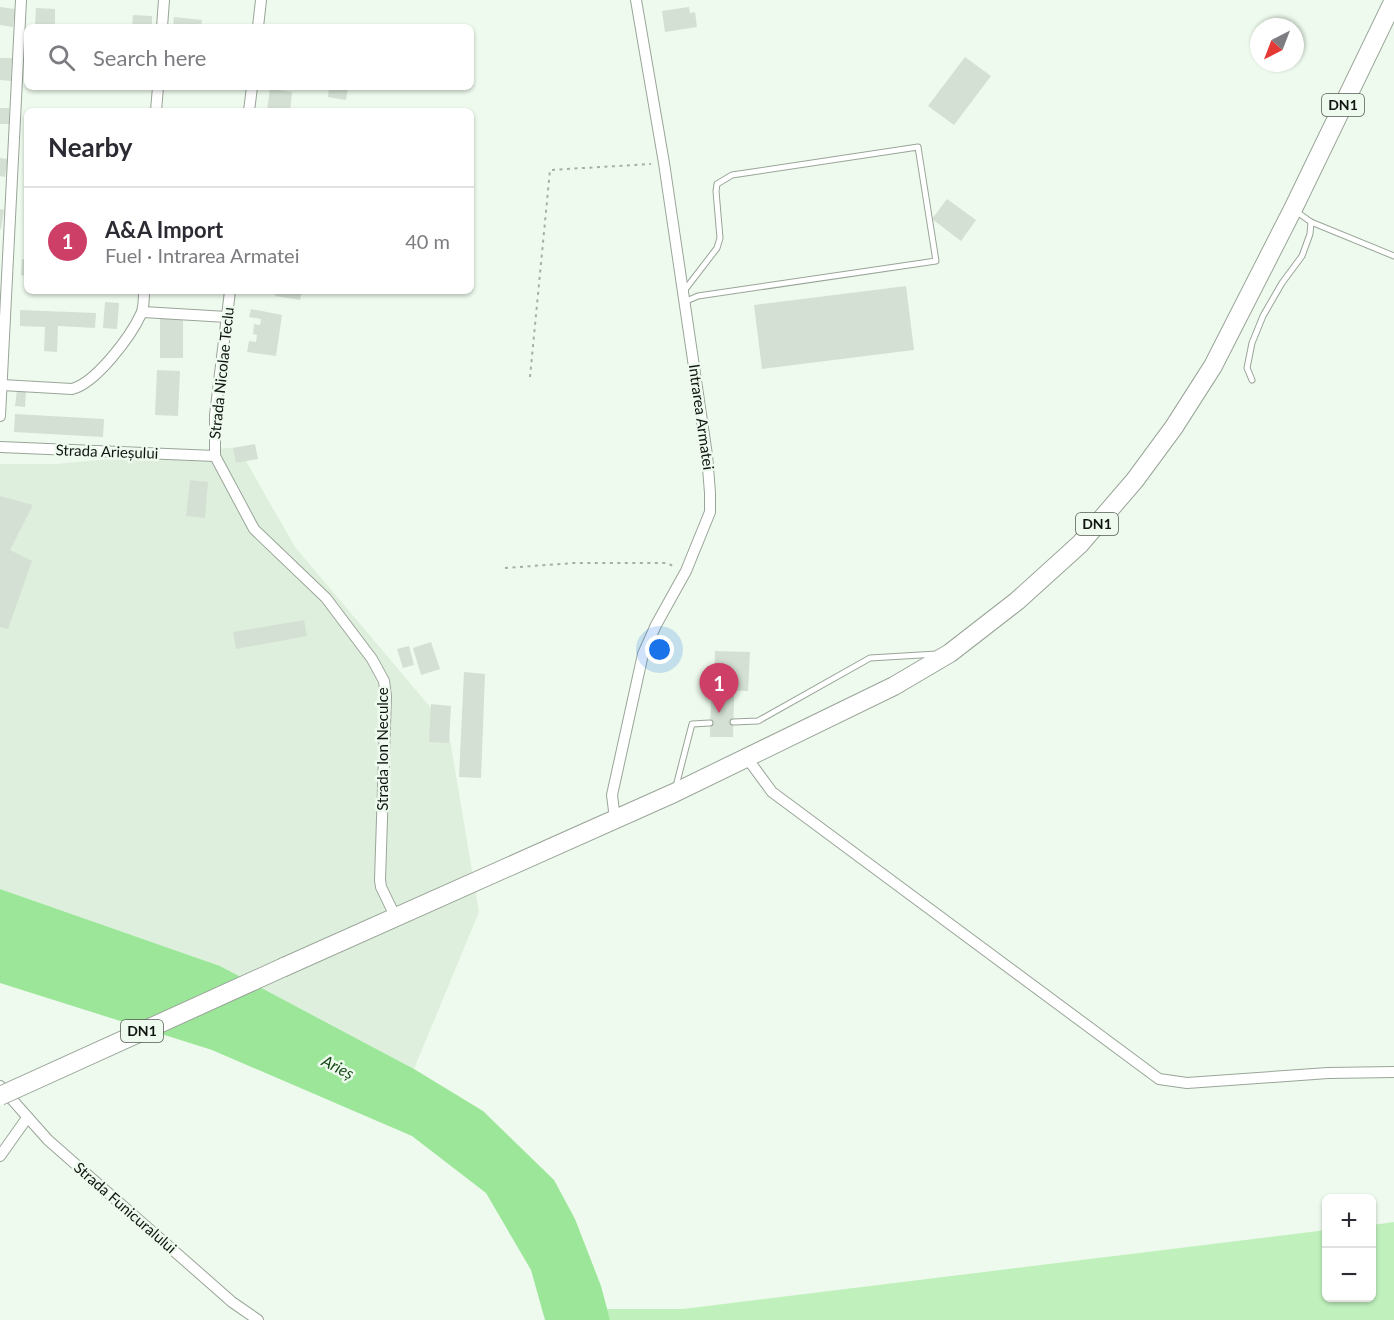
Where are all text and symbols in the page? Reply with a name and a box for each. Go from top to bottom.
north arrow [1250,18,1304,72]
search box [24,24,474,90]
icon: search [45,41,78,74]
text: Search here [93,44,206,71]
road number: DN1 [1322,94,1364,116]
text: Nearby [48,131,133,163]
text: A&A Import [105,216,223,243]
text: 1 [62,229,73,253]
text: 40 m [405,229,450,253]
text: Fuel · Intrarea Armatei [105,243,299,267]
street label: Strada Nicolae Teclu [205,306,237,440]
street label: Intrarea Armatei [686,363,718,471]
street label: Strada Arieșului [55,440,159,462]
road number: DN1 [1076,513,1118,535]
your location [645,635,674,664]
pin: 1 [700,664,738,713]
street label: Strada Ion Neculce [373,687,391,811]
road number: DN1 [121,1020,163,1042]
water label: Arieș [318,1050,358,1083]
street label: Strada Funicuralului [71,1158,180,1257]
map controls [1322,1194,1376,1302]
button: + [1322,1194,1376,1248]
button: − [1322,1248,1376,1302]

